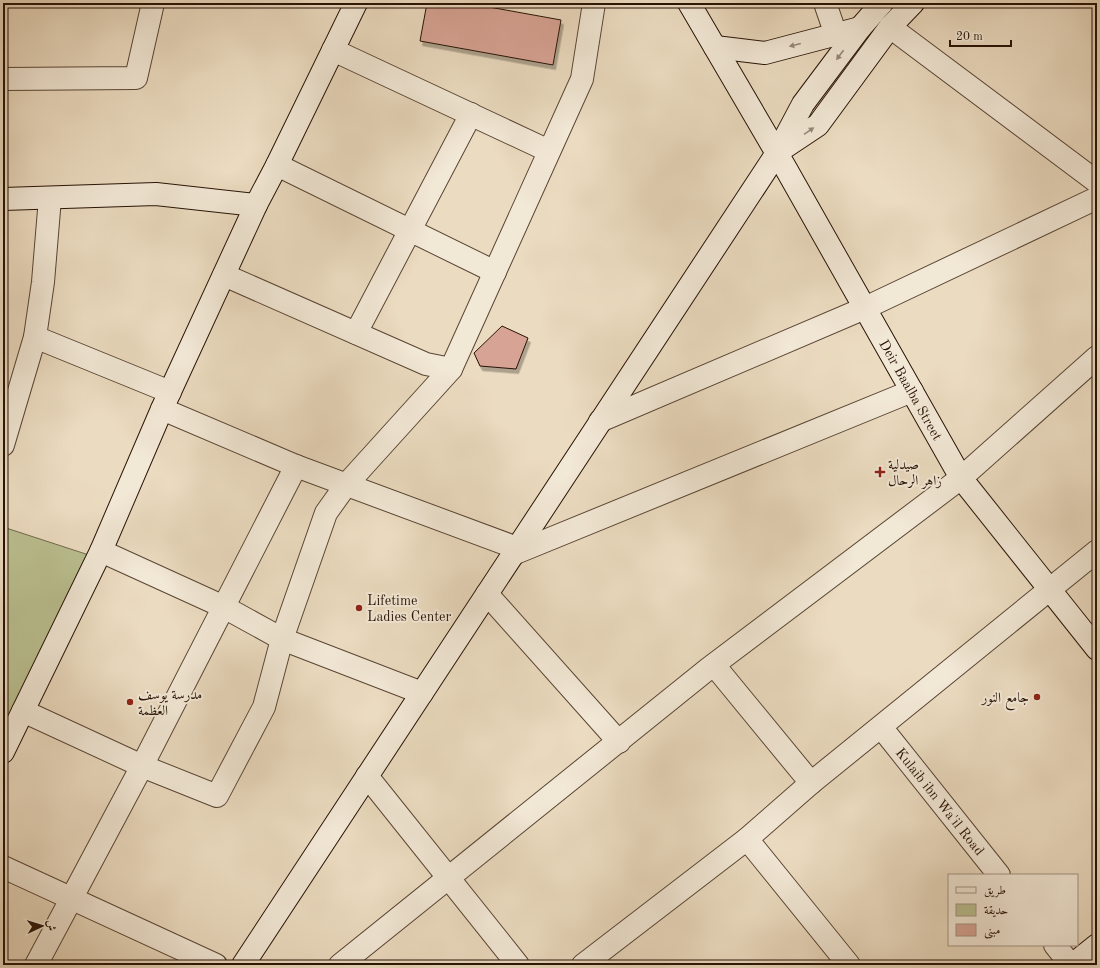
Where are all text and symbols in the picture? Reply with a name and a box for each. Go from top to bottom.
scale bar [950,22,1011,48]
text: 20 m [956,31,983,43]
one-way arrow [789,43,801,49]
one-way arrow [835,49,844,60]
one-way arrow [804,127,814,135]
street label: Deir Baalba Street [876,338,944,443]
place label: صيدلية زاهر الرحال [888,458,942,489]
marker: صيدلية زاهر الرحال [875,467,885,477]
place label: Lifetime Ladies Center [367,594,452,624]
marker: Lifetime Ladies Center [354,603,364,613]
place label: مدرسة يوسف العظمة [138,688,202,718]
place label: جامع النور [980,691,1029,711]
marker: جامع النور [1032,692,1042,702]
marker: مدرسة يوسف العظمة [125,697,135,707]
street label: Kulaib ibn Wa'il Road [893,746,986,858]
legend [948,874,1078,946]
text: طريق [984,885,1006,898]
text: حديقة [984,905,1008,918]
north arrow [22,906,62,946]
text: ش [45,920,56,931]
text: مبنى [984,925,1000,939]

